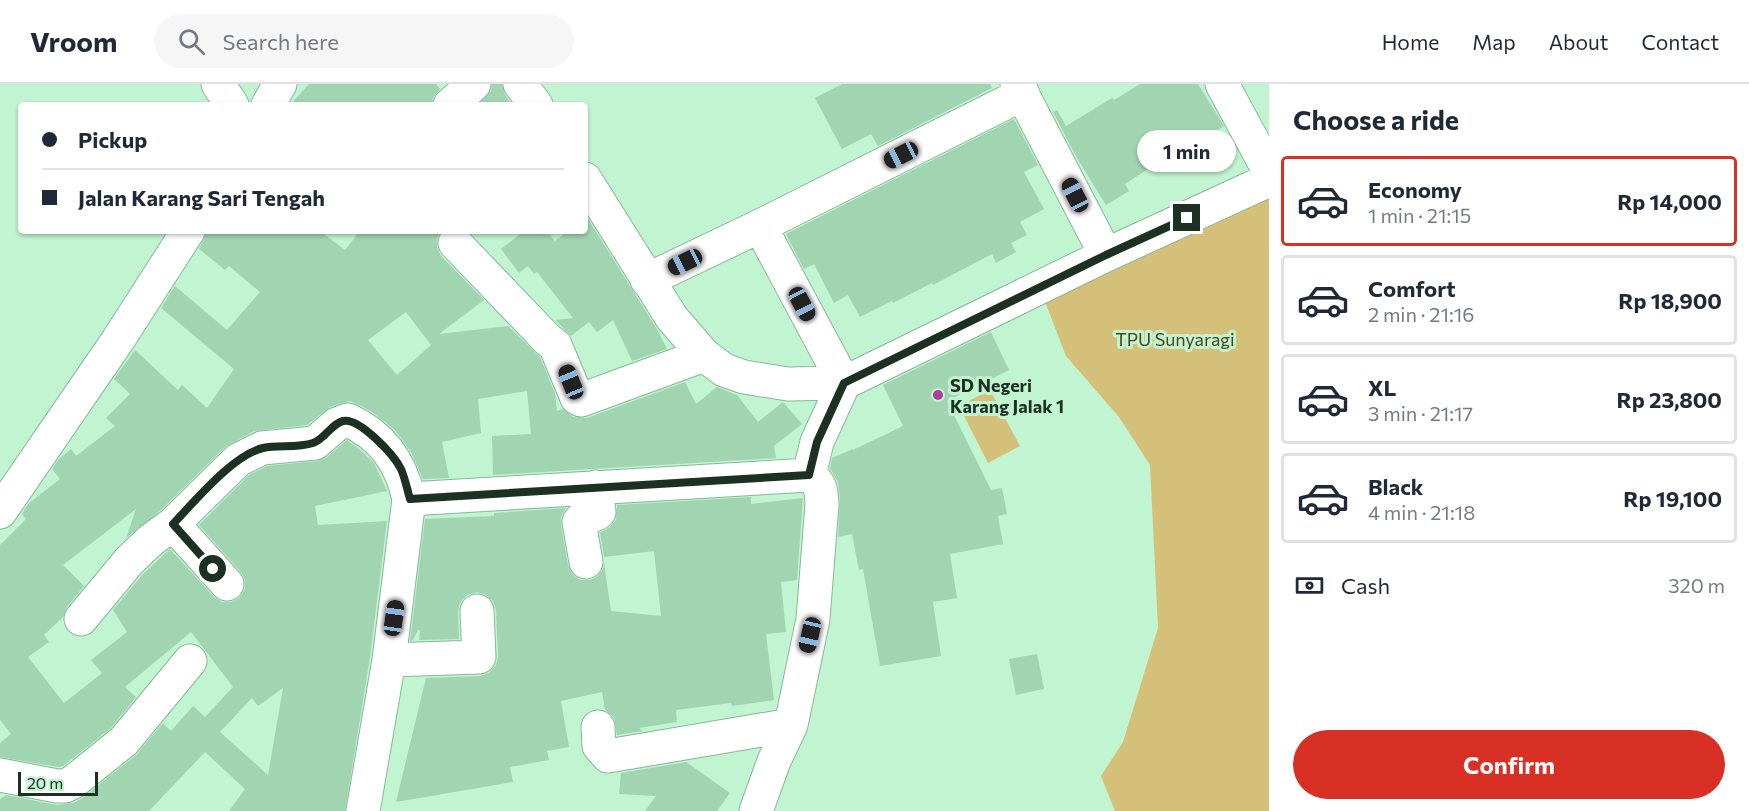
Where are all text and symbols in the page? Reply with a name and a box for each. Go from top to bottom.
search box [154,14,574,68]
text: Vroom [30,24,118,58]
icon: search [175,25,208,58]
text: Search here [223,28,339,55]
text: Home [1382,29,1439,54]
text: Map [1472,29,1516,54]
text: About [1549,29,1608,54]
text: Contact [1641,29,1719,54]
text: Choose a ride [1293,103,1459,136]
text: Pickup [78,126,147,153]
callout: 1 min [1138,131,1236,173]
car [881,139,921,171]
text: 1 min [1163,139,1210,163]
icon: car [1296,174,1350,228]
car [1059,175,1091,215]
text: Economy [1368,176,1462,203]
text: Jalan Karang Sari Tengah [78,184,325,211]
text: Rp 14,000 [1617,188,1722,215]
text: 1 min · 21:15 [1368,203,1471,227]
route end [1173,204,1200,231]
car [665,246,705,278]
icon: car [1296,273,1350,327]
text: Comfort [1368,275,1456,302]
car [786,284,818,324]
text: Rp 18,900 [1618,287,1722,314]
text: 2 min · 21:16 [1368,302,1474,326]
park label: TPU Sunyaragi [1115,328,1235,350]
car [556,362,586,402]
icon: car [1296,372,1350,426]
place label: SD Negeri Karang Jalak 1 [950,374,1064,417]
text: XL [1368,374,1396,401]
text: Rp 23,800 [1616,386,1722,413]
marker: SD Negeri Karang Jalak 1 [931,388,945,402]
text: 3 min · 21:17 [1368,401,1473,425]
icon: car [1296,471,1350,525]
text: Black [1368,473,1423,500]
text: Rp 19,100 [1623,485,1722,512]
text: 4 min · 21:18 [1368,500,1475,524]
route start [199,555,226,582]
icon: cash [1293,569,1326,602]
text: Cash [1341,572,1390,599]
text: 320 m [1668,573,1725,597]
car [383,599,405,637]
car [797,615,823,655]
button: Confirm [1293,730,1725,799]
scale bar [18,769,98,796]
text: 20 m [27,773,63,792]

